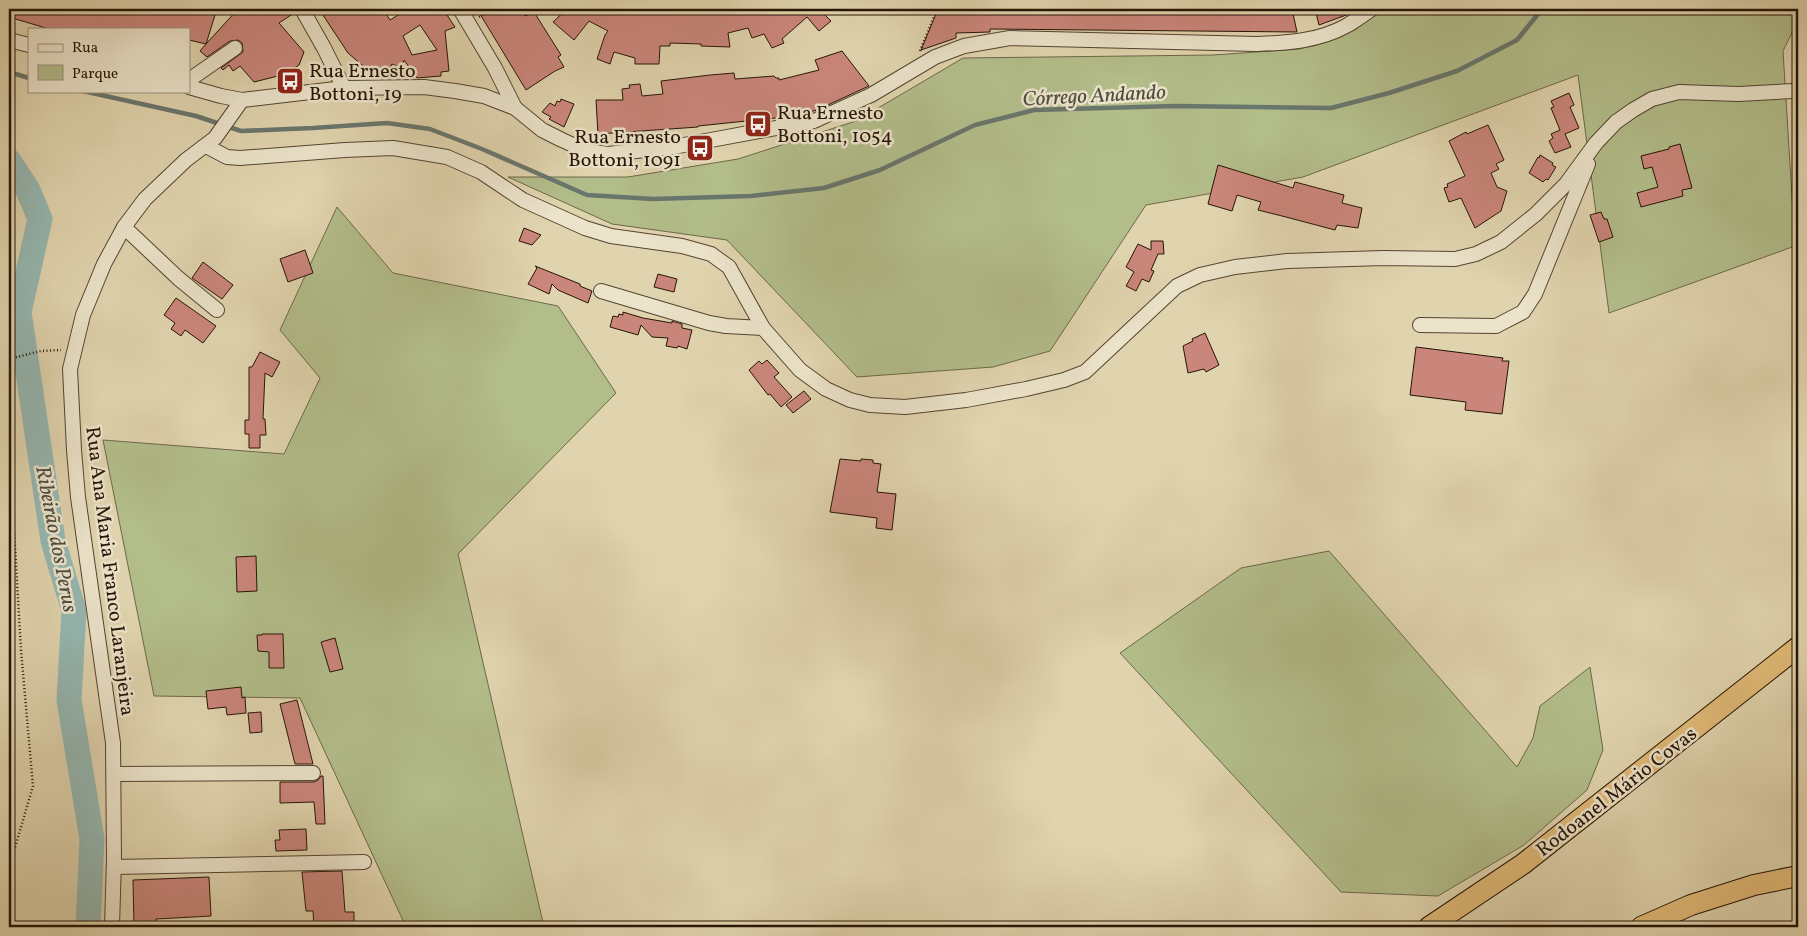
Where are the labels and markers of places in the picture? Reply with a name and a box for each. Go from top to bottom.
place label: Rua Ernesto Bottoni, 19 [309,58,416,109]
bus stop icon: Rua Ernesto Bottoni, 19 [275,66,305,96]
place label: Rua Ernesto Bottoni, 1054 [777,100,893,151]
bus stop icon: Rua Ernesto Bottoni, 1054 [743,109,773,139]
place label: Rua Ernesto Bottoni, 1091 [568,124,681,175]
bus stop icon: Rua Ernesto Bottoni, 1091 [685,133,715,163]

